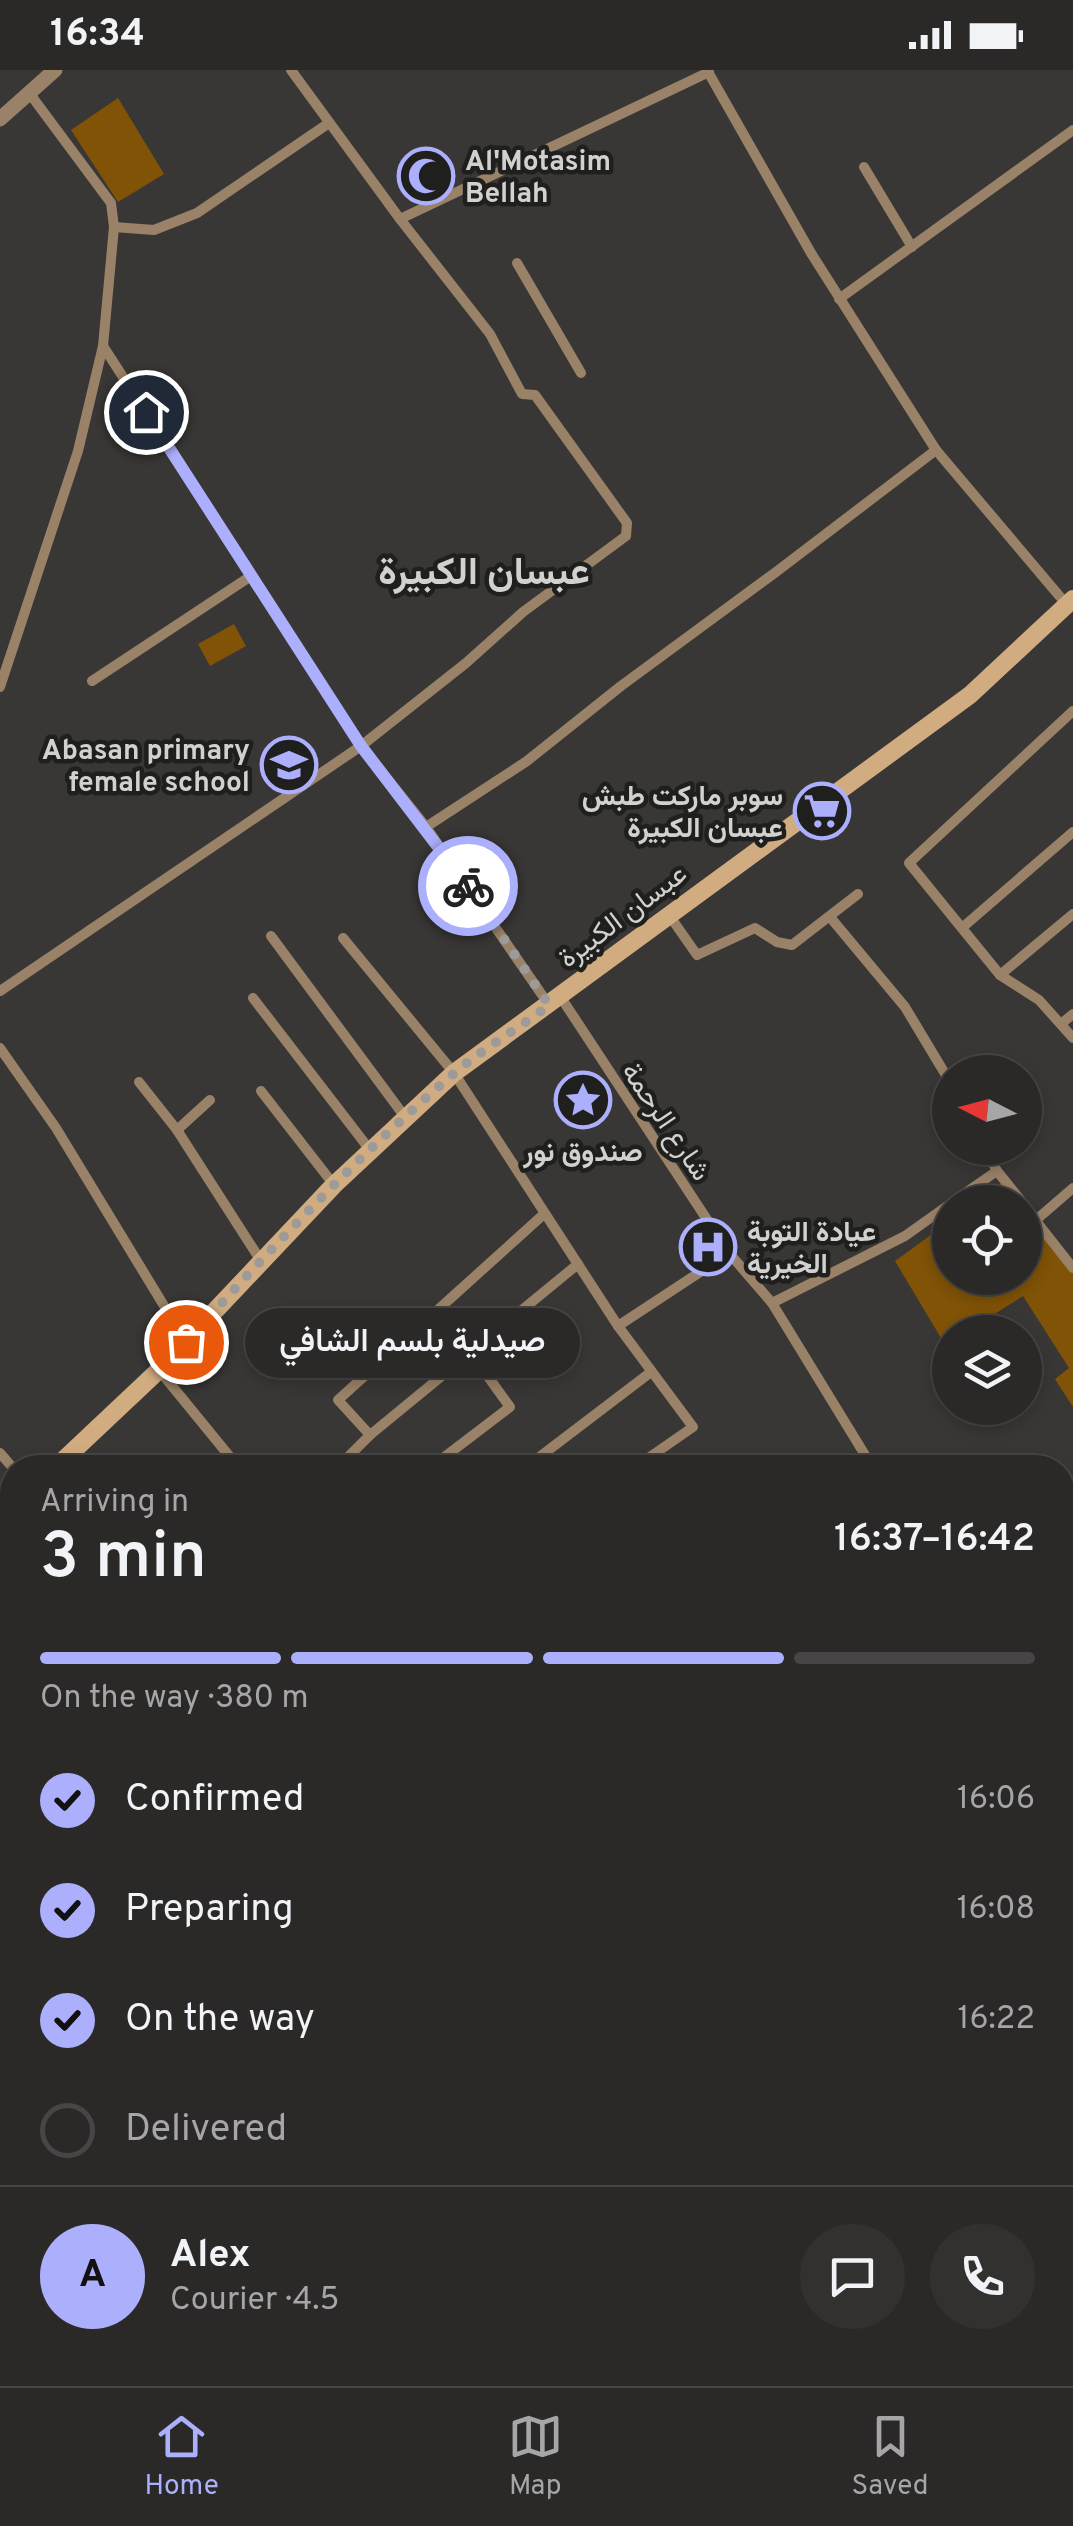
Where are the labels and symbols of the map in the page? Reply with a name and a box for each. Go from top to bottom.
place label: Al'Motasim Bellah [465,145,611,213]
mosque icon: Al'Motasim Bellah [396,146,456,206]
pin [104,370,189,455]
district label: عبسان الكبيرة [378,550,590,599]
place label: Abasan primary female school [42,734,250,802]
school or university icon: Abasan primary female school [259,735,319,795]
place label: سوبر ماركت طبش عبسان الكبيرة [582,780,783,848]
supermarket icon: سوبر ماركت طبش عبسان الكبيرة [792,781,852,841]
courier [418,836,518,936]
street label: عبسان الكبيرة [552,857,695,978]
north arrow [932,1055,1042,1165]
street label: شارع الرحمة [612,1056,717,1189]
place icon: صندوق نور [553,1070,613,1130]
place label: صندوق نور [522,1136,643,1172]
place label: عيادة التوبة الخيرية [747,1216,876,1284]
hospital icon: عيادة التوبة الخيرية [678,1217,738,1277]
pin [144,1300,229,1385]
callout: صيدلية بلسم الشافي [246,1307,581,1377]

